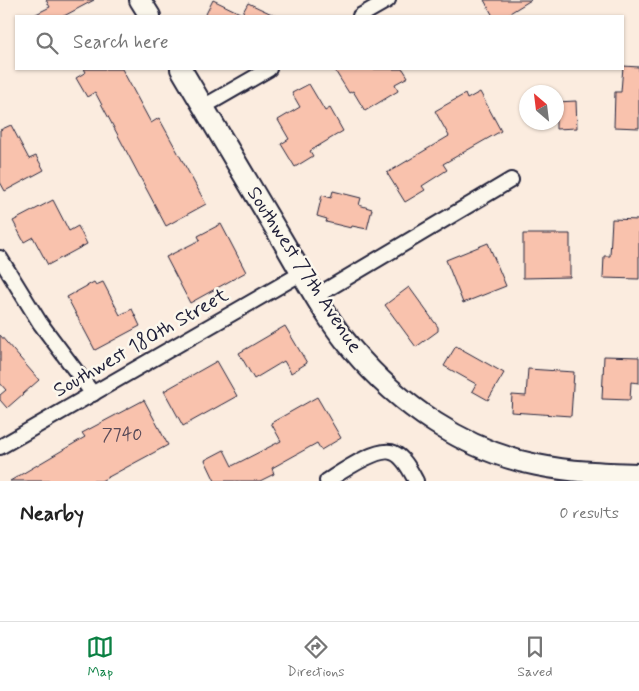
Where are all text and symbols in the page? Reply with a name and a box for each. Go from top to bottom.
search box [15,15,624,70]
icon: search [33,29,61,57]
text: Search here [73,30,169,55]
north arrow [519,85,564,130]
street label: Southwest 77th Avenue [240,182,368,359]
street label: Southwest 180th Street [49,282,234,404]
house number: 7740 [102,423,142,447]
text: Nearby [20,500,84,528]
text: 0 results [559,503,619,524]
tab: Map [86,633,114,681]
tab: Directions [287,633,345,681]
tab: Saved [517,633,553,681]

